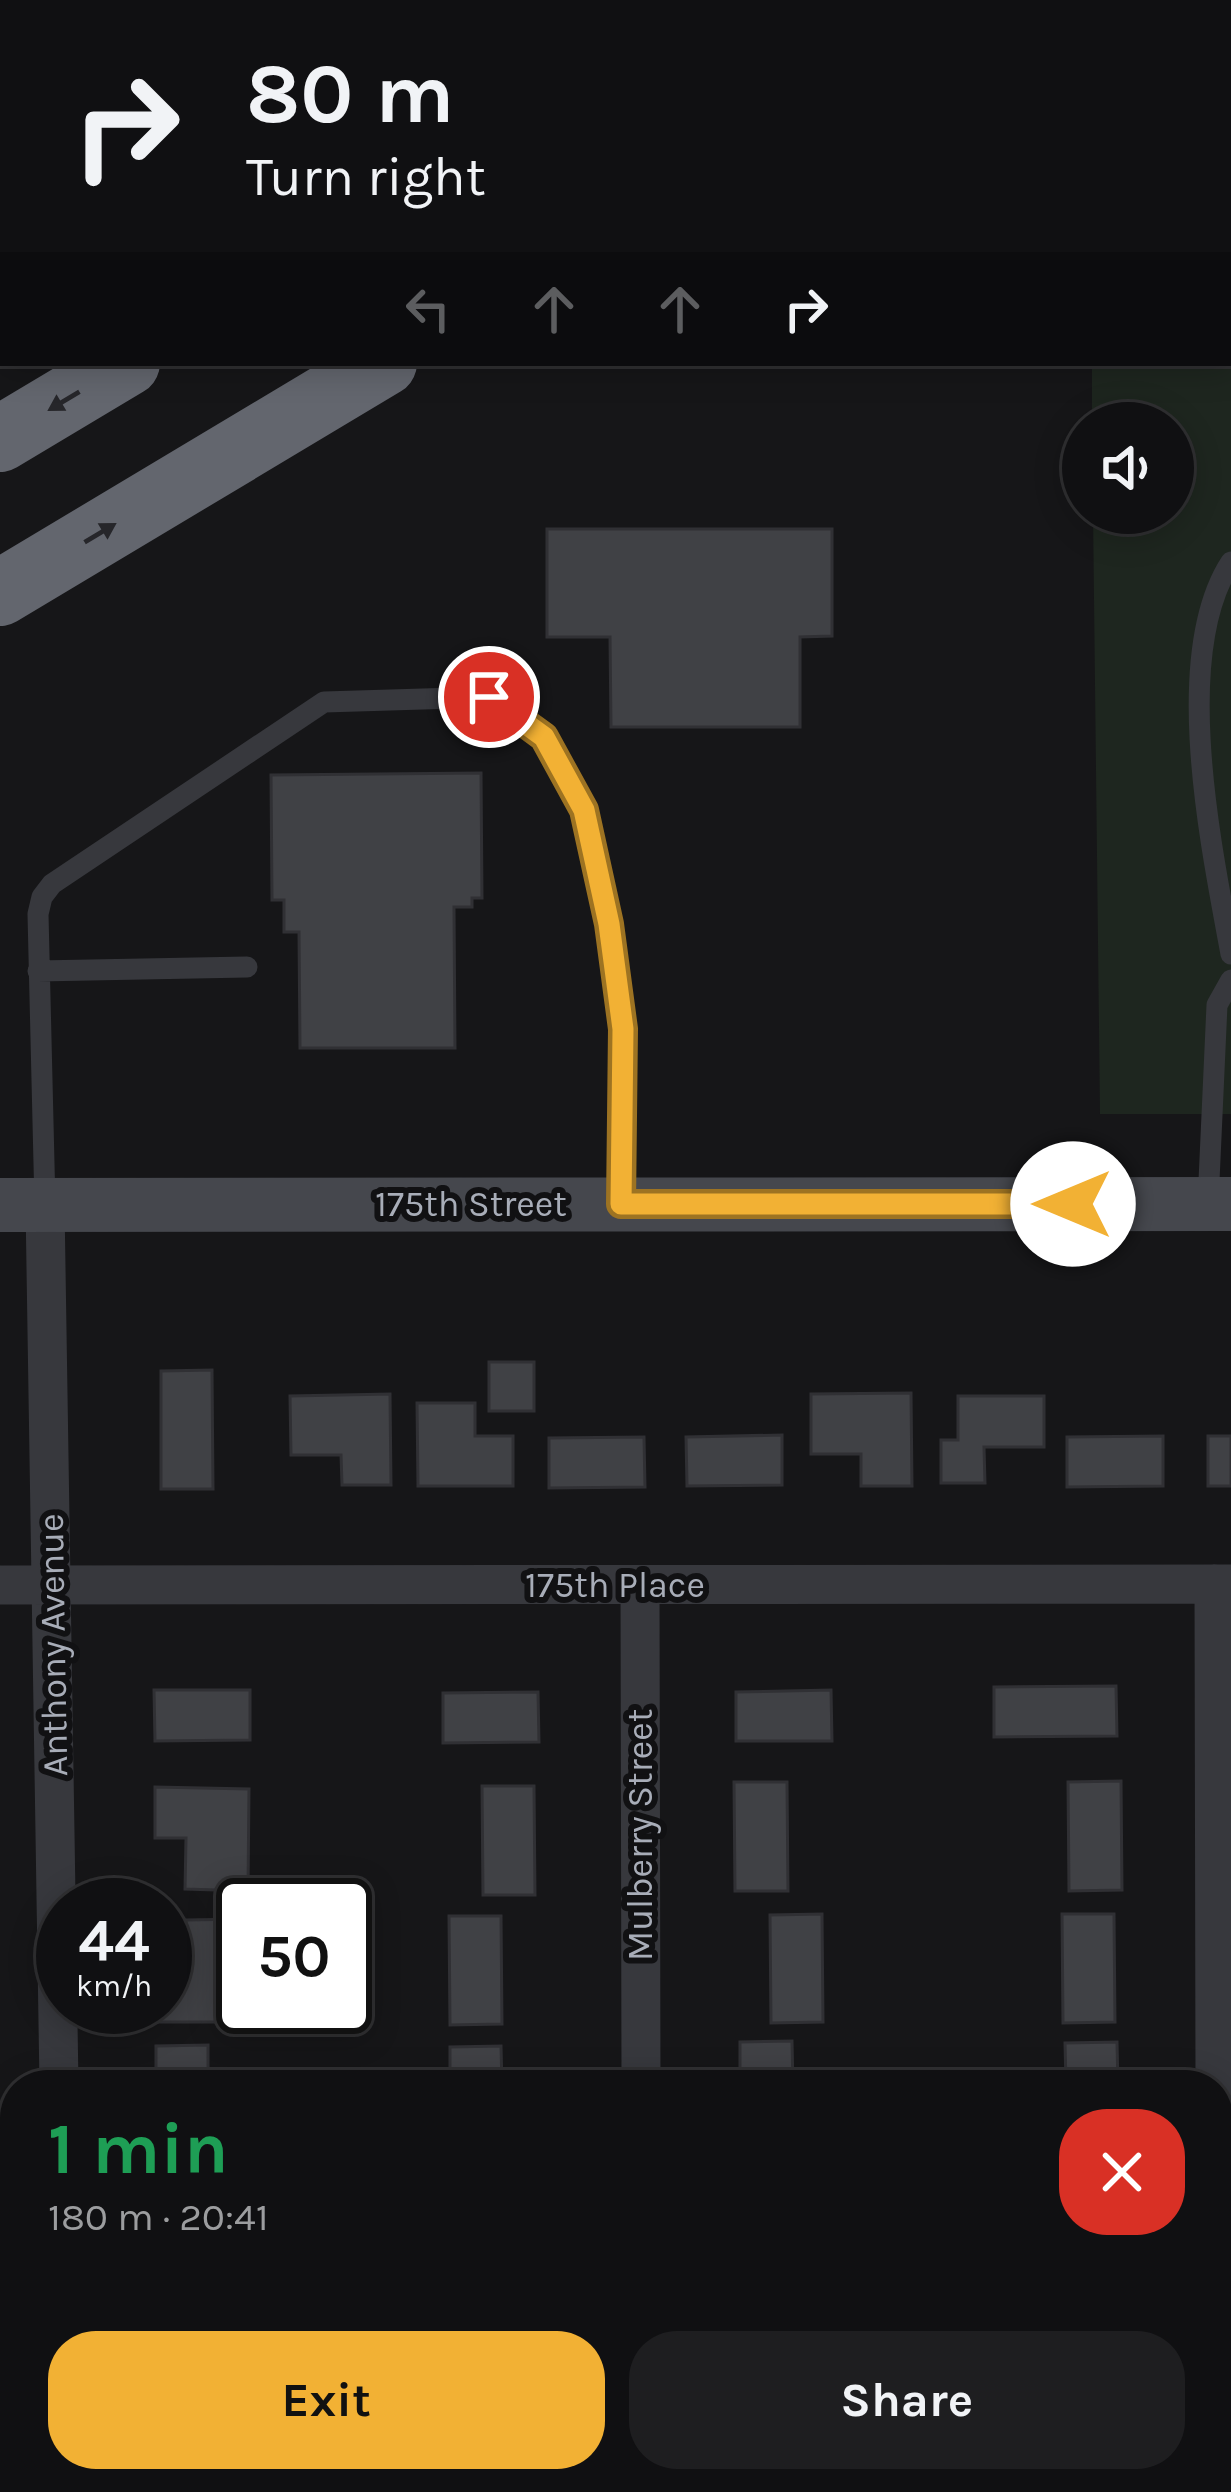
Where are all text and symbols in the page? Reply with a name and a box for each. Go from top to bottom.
text: 80 m [246,45,454,143]
icon: right [48,48,204,204]
text: Turn right [246,145,486,209]
icon: left [395,276,461,342]
icon: ahead [521,276,587,342]
icon: ahead [647,276,713,342]
icon: right [773,276,839,342]
one-way arrow [47,390,81,411]
map controls [1062,402,1194,534]
button: sound [1062,402,1194,534]
one-way arrow [83,523,117,544]
pin [438,646,540,748]
icon: arrive [456,664,522,730]
position arrow [1010,1141,1136,1267]
street label: 175th Street [375,1183,567,1225]
street label: Anthony Avenue [30,1513,76,1777]
street label: 175th Place [525,1564,705,1606]
street label: Mulberry Street [619,1709,661,1961]
speed limit sign: 50 [216,1878,372,2034]
text: 44 [78,1906,150,1976]
text: km/h [76,1968,152,2004]
text: 1 min [48,2107,229,2191]
button: close [1059,2109,1185,2235]
text: 180 m · 20:41 [48,2194,269,2240]
button: Exit [48,2331,605,2469]
button: Share [629,2331,1185,2469]

